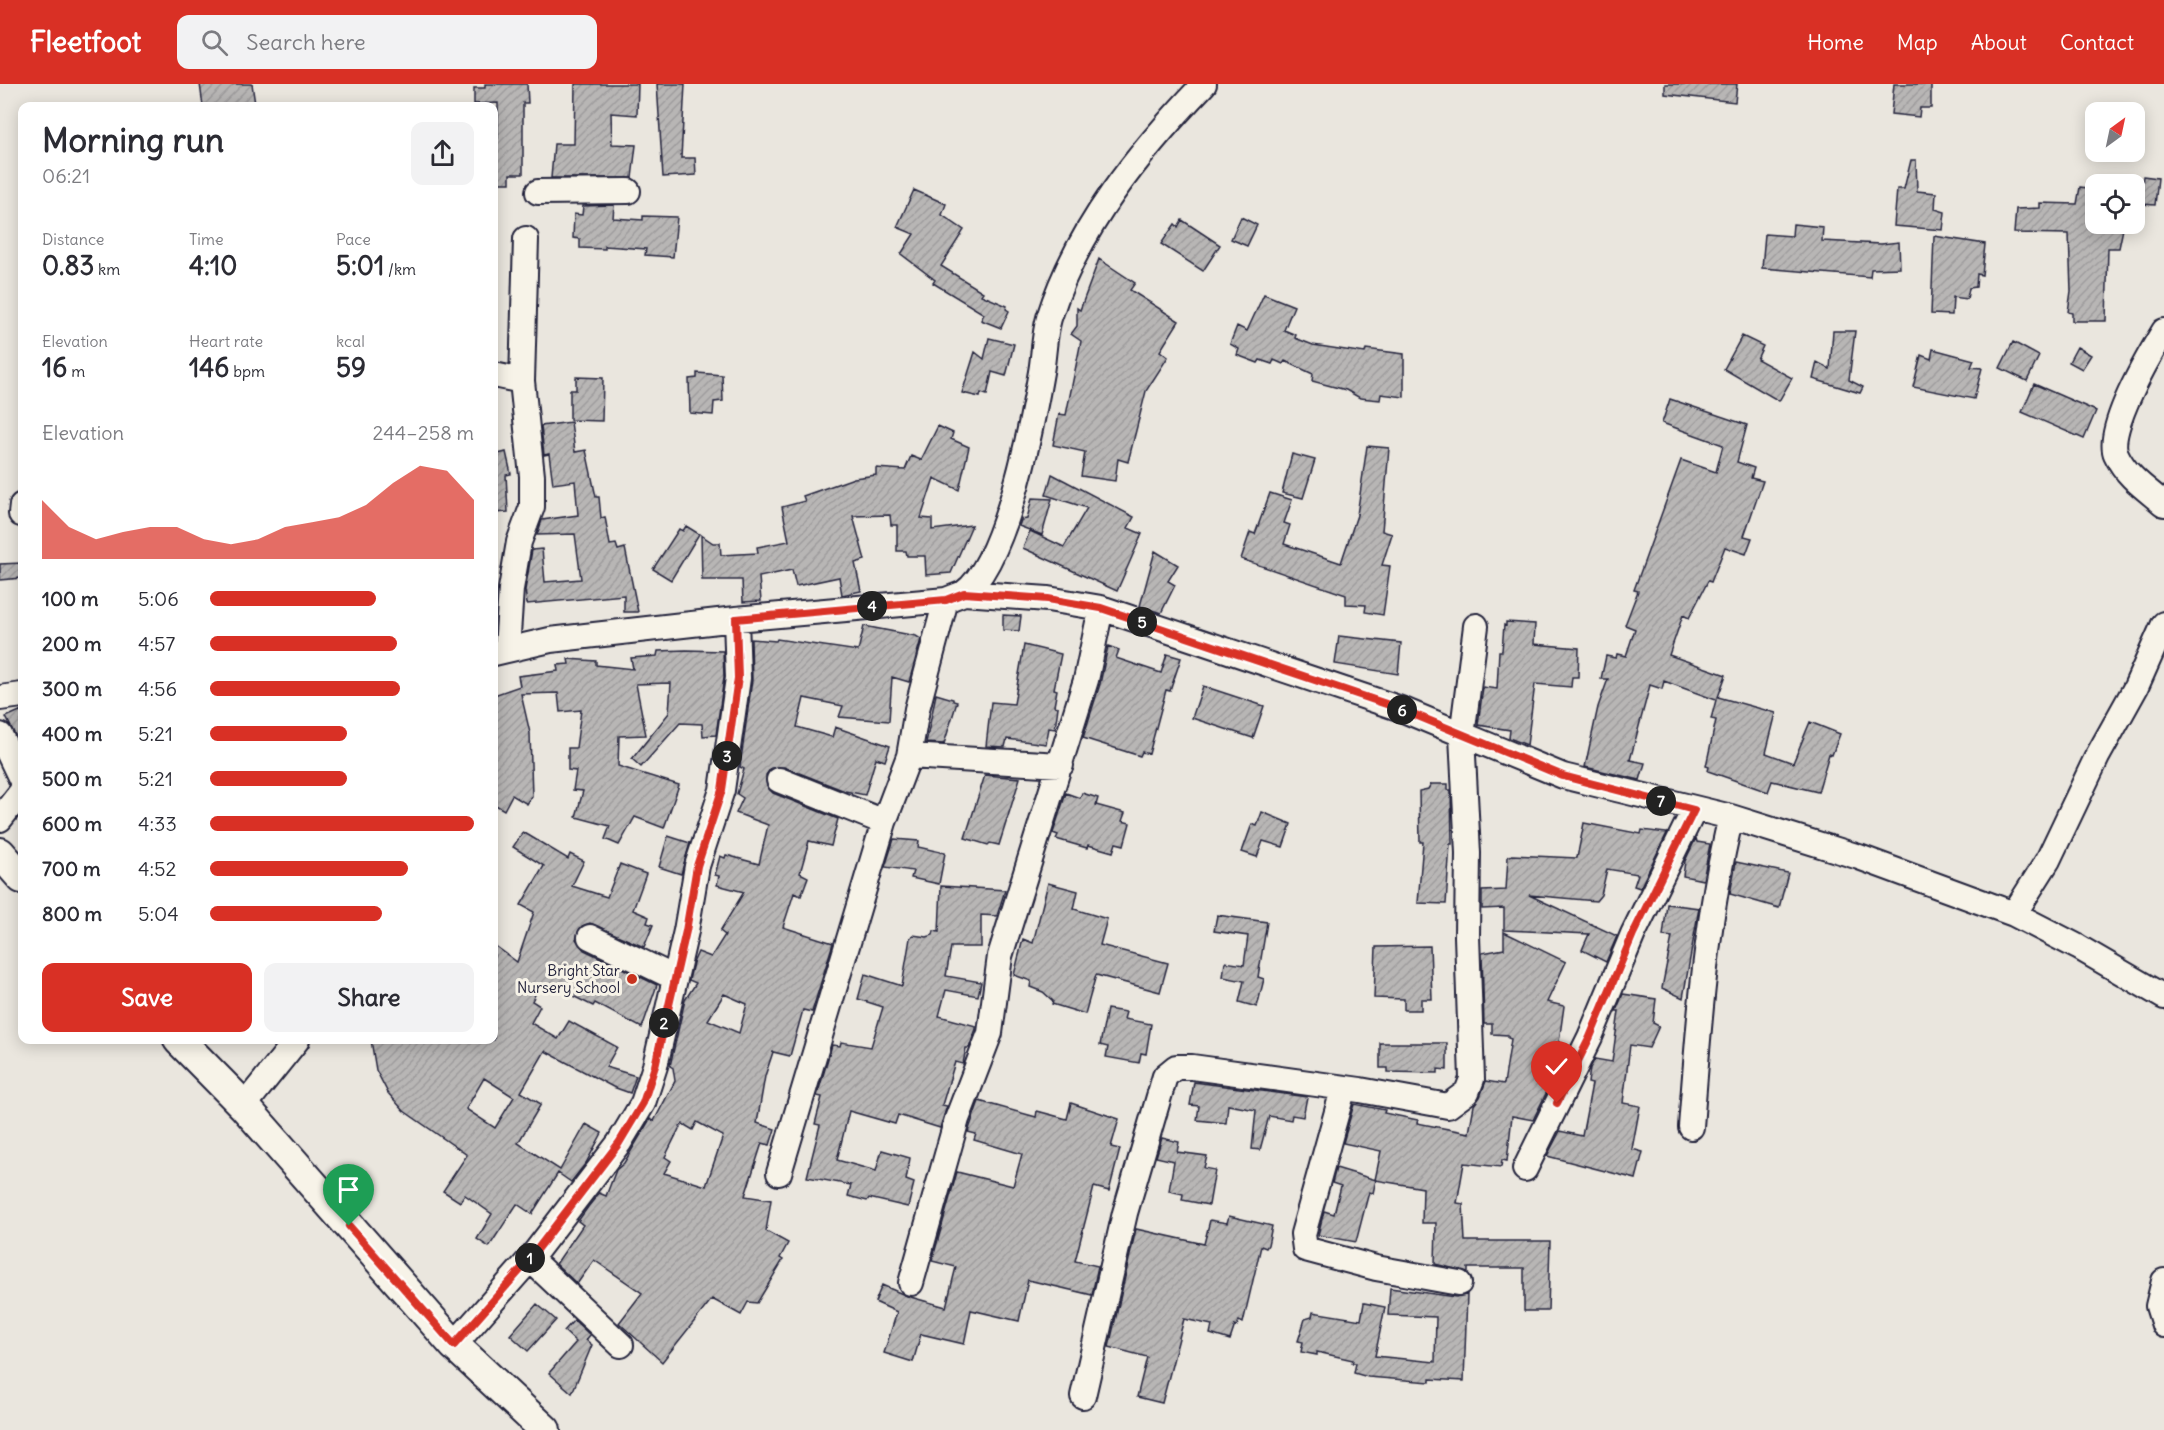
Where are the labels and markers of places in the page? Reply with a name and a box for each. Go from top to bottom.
pin: 4 [857,591,887,621]
pin: 5 [1127,607,1157,637]
pin: 6 [1387,695,1417,725]
pin: 3 [712,741,742,771]
pin: 7 [1646,786,1676,816]
place label: Bright Star Nursery School [517,961,620,997]
marker: Bright Star Nursery School [625,972,639,986]
pin: 2 [649,1008,679,1038]
pin [1531,1041,1582,1103]
pin [323,1164,374,1226]
pin: 1 [515,1243,545,1273]

